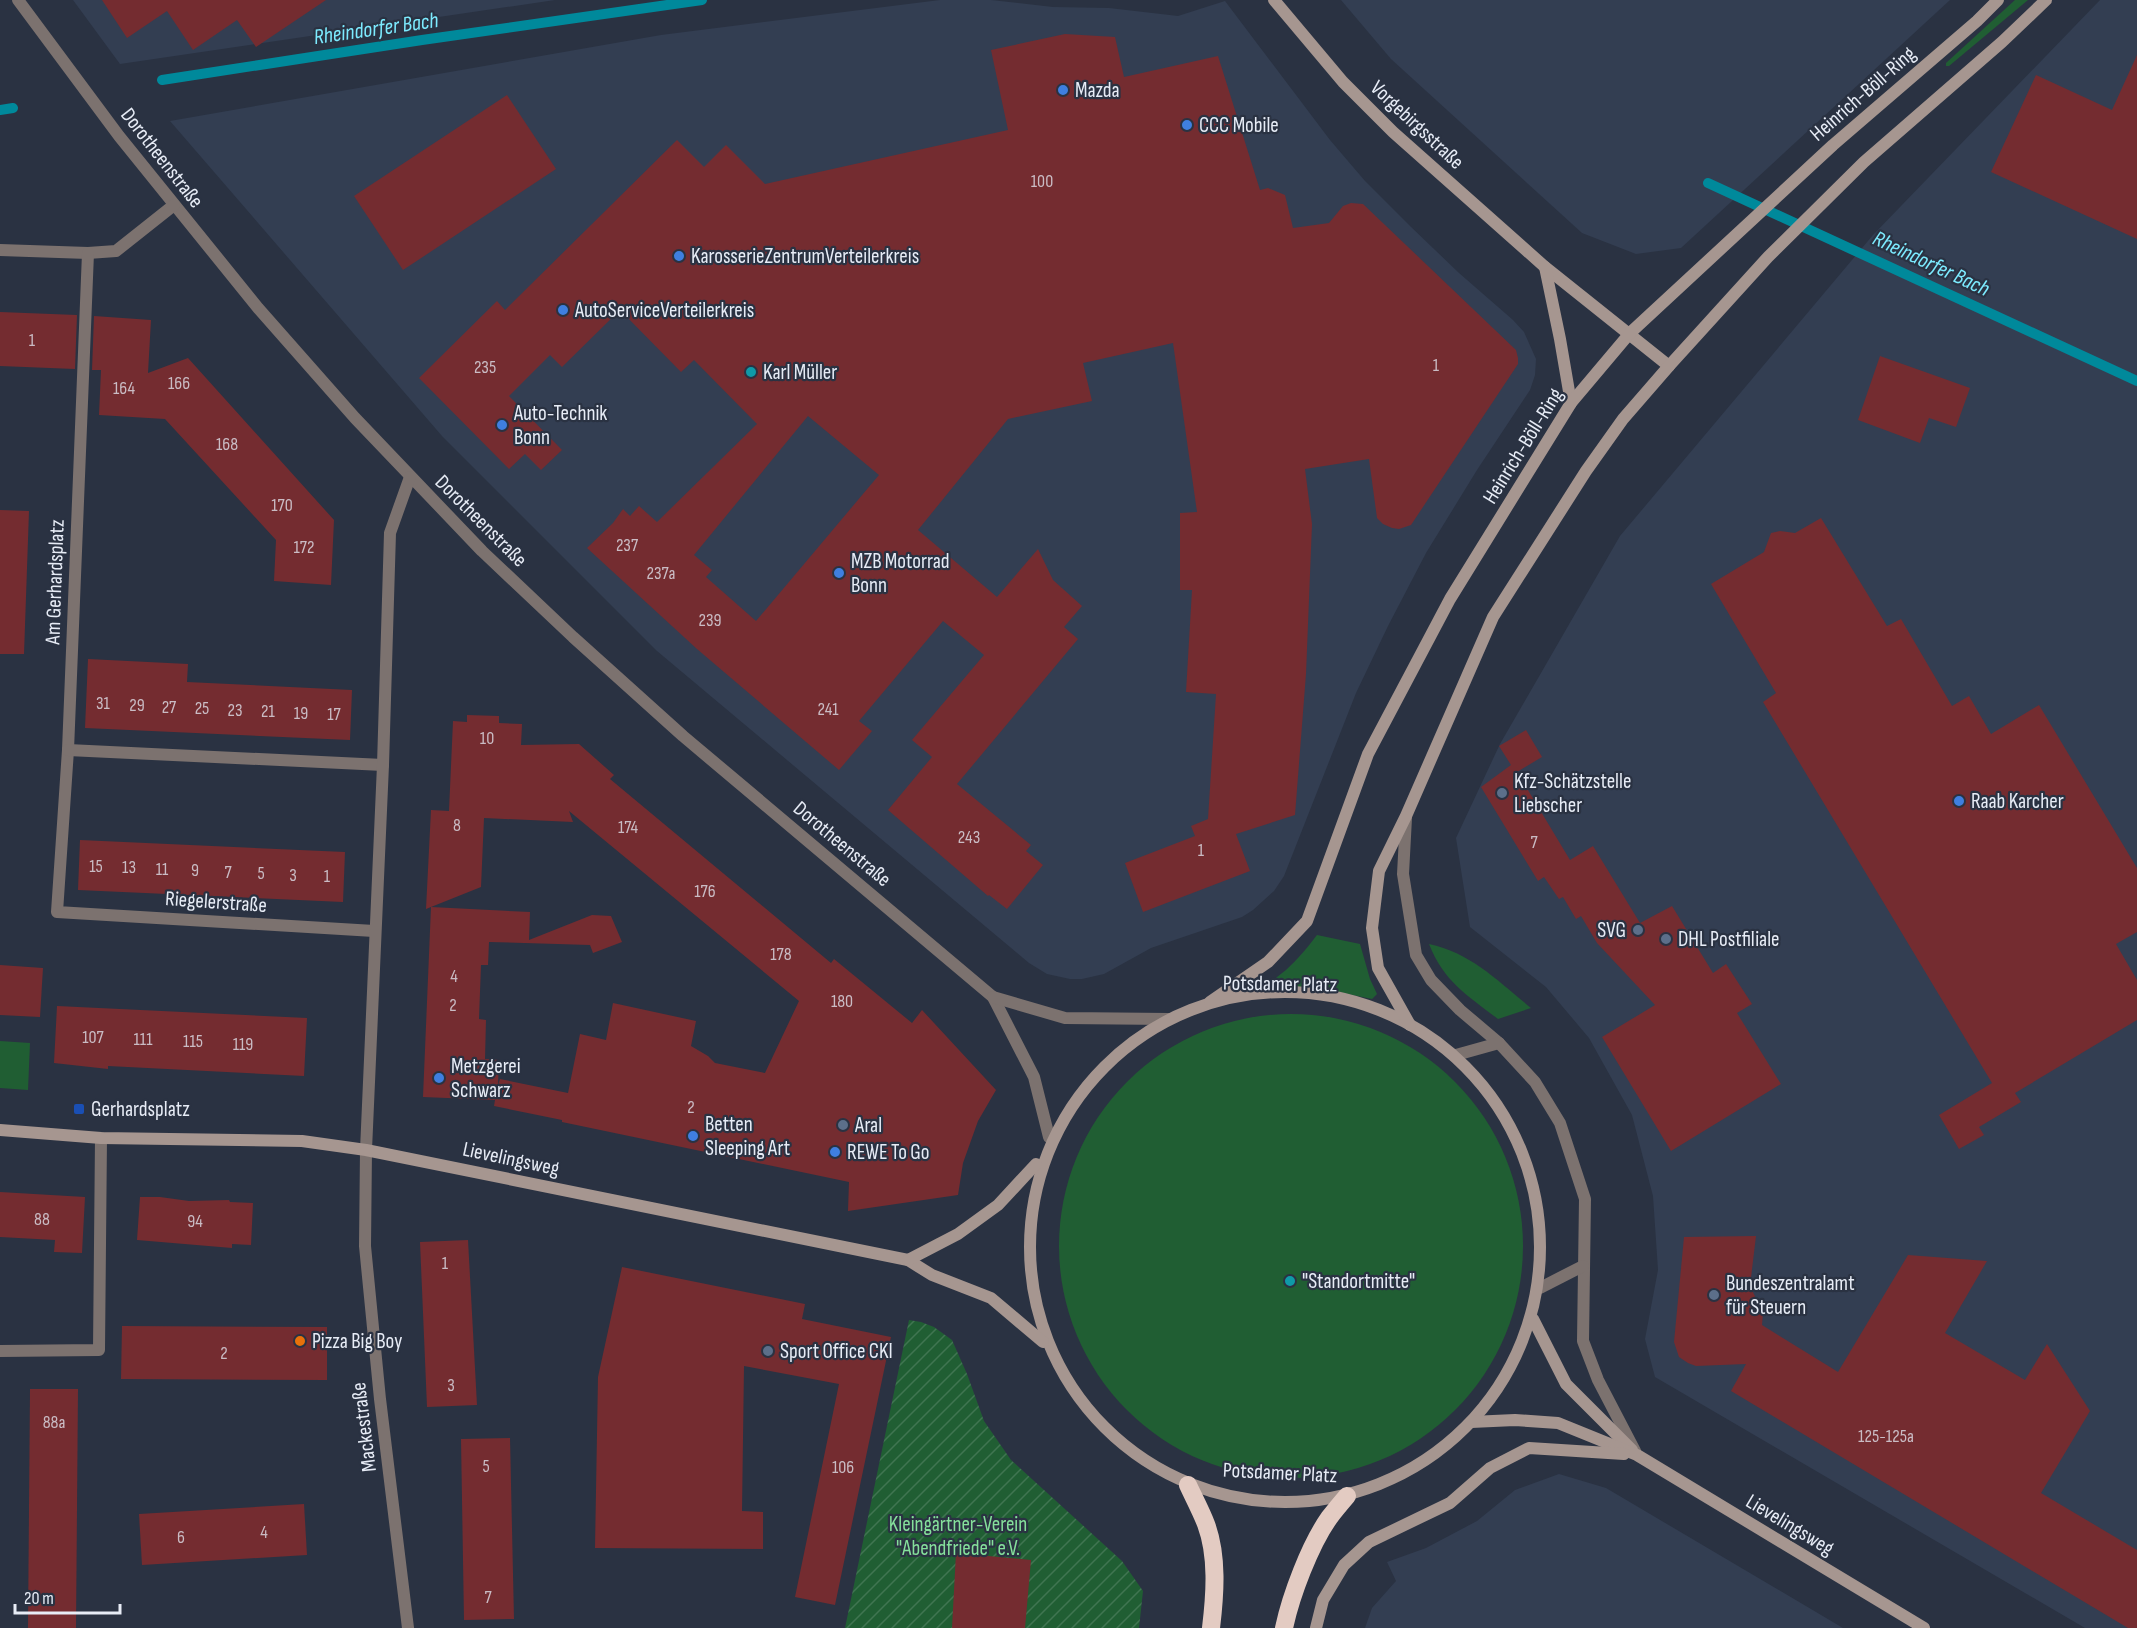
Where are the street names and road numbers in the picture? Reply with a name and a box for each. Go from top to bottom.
street label: Heinrich-Böll-Ring [1805,41,1921,147]
street label: Vorgebirgsstraße [1365,75,1469,175]
street label: Dorotheenstraße [115,103,209,213]
street label: Heinrich-Böll-Ring [1478,384,1568,508]
street label: Dorotheenstraße [430,470,532,572]
street label: Am Gerhardsplatz [40,519,70,646]
street label: Dorotheenstraße [788,796,896,892]
street label: Riegelerstraße [164,886,268,918]
street label: Potsdamer Platz [1223,971,1338,998]
street label: Lievelingsweg [460,1137,562,1181]
street label: Mackestraße [346,1381,382,1473]
street label: Potsdamer Platz [1222,1458,1338,1489]
street label: Lievelingsweg [1742,1489,1838,1561]

